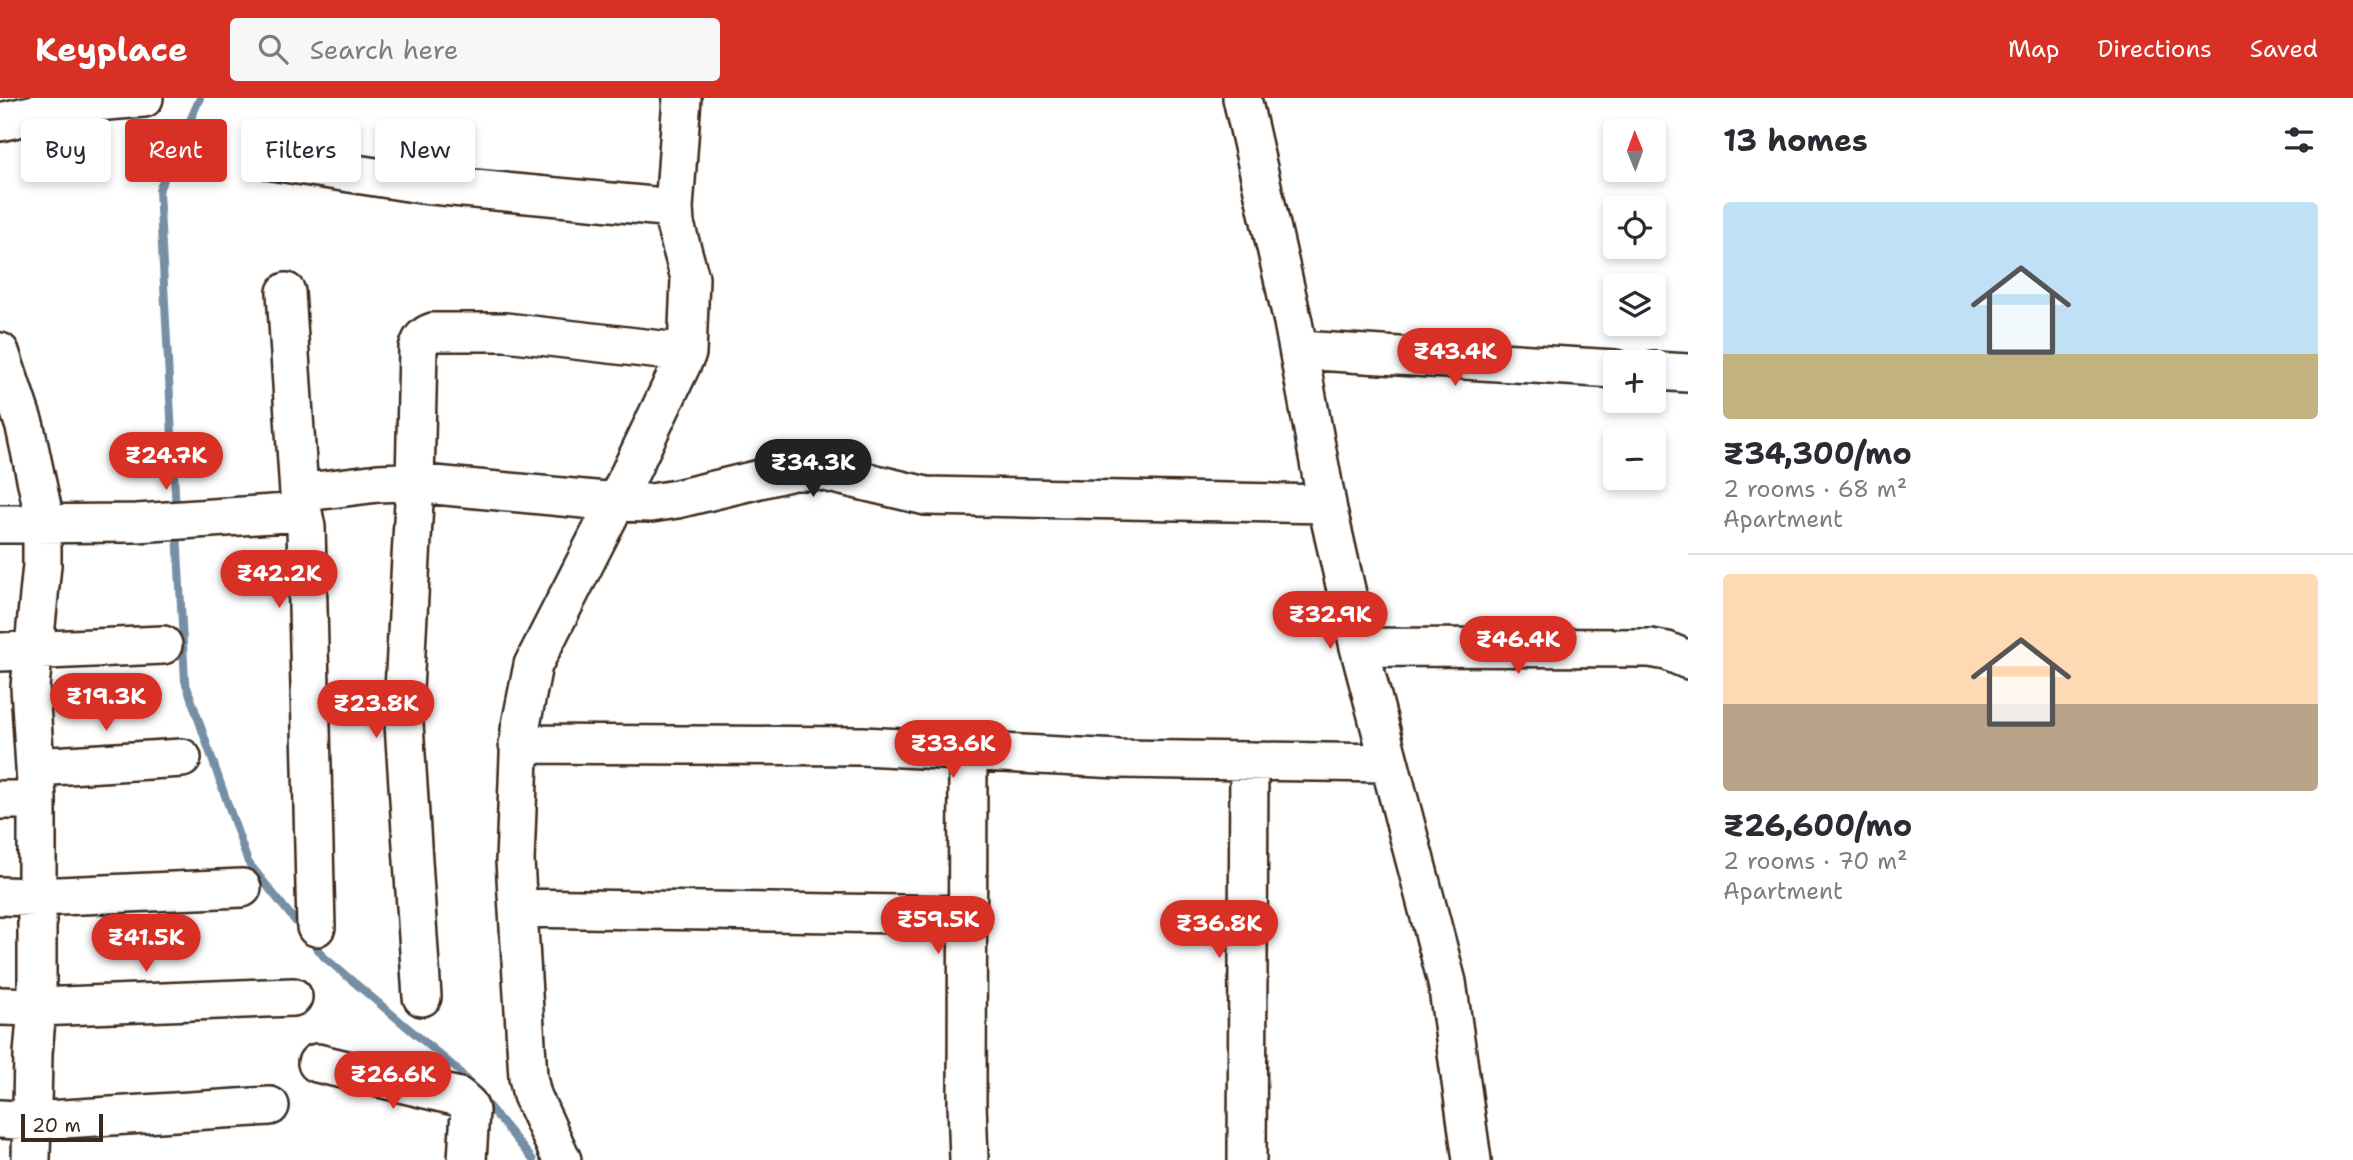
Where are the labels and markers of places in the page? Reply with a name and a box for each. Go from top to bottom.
pin: ₹43.4K [1398,328,1512,388]
pin: ₹24.7K [109,432,223,492]
pin: ₹34.3K [756,440,870,499]
pin: ₹42.2K [222,550,336,610]
pin: ₹32.9K [1273,592,1387,651]
pin: ₹46.4K [1461,616,1575,676]
pin: ₹19.3K [49,674,163,733]
pin: ₹23.8K [319,680,433,740]
pin: ₹33.6K [896,720,1010,780]
pin: ₹59.5K [881,896,995,956]
pin: ₹36.8K [1162,900,1276,960]
pin: ₹41.5K [89,914,203,974]
pin: ₹26.6K [336,1052,450,1111]

